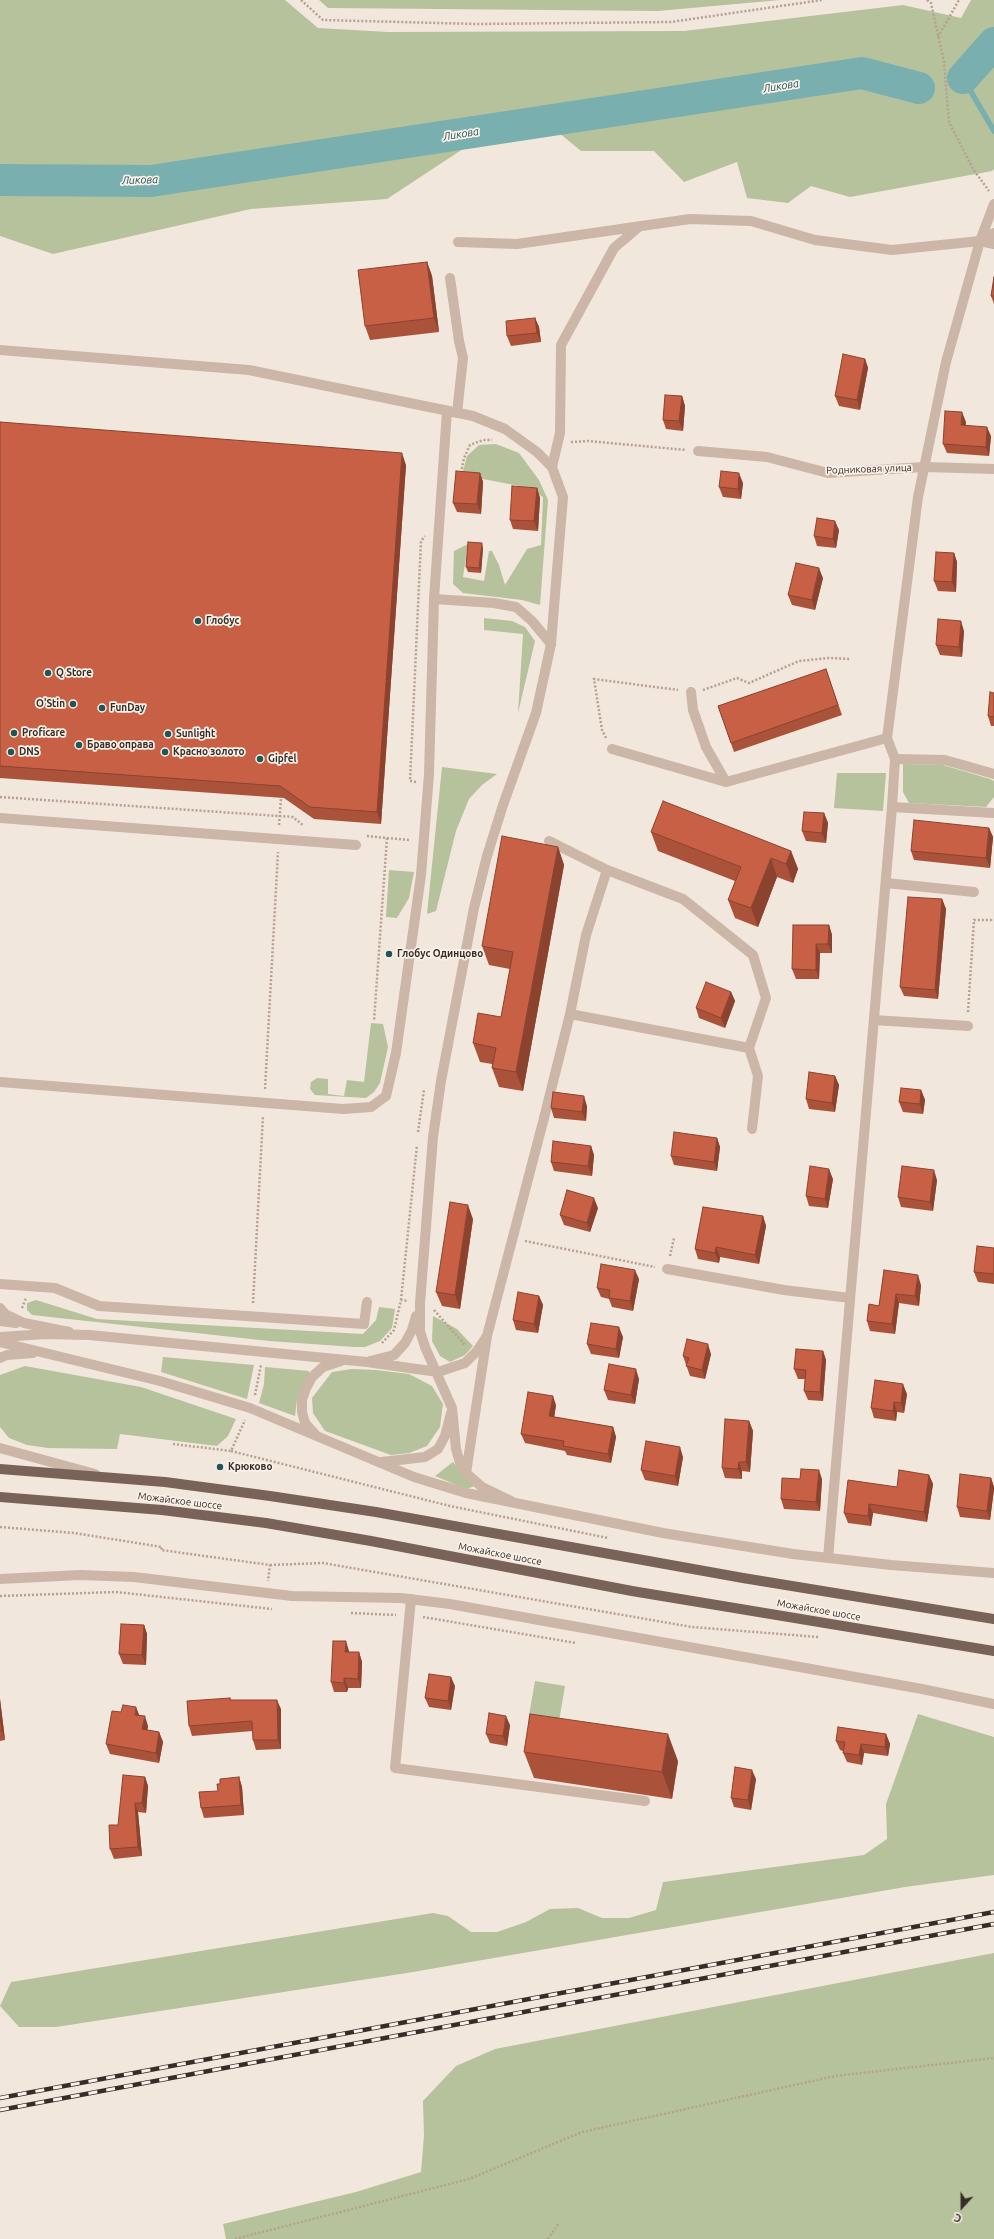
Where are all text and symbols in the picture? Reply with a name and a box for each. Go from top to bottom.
water label: Ликова [762,77,800,95]
water label: Ликова [442,125,480,143]
water label: Ликова [122,173,158,187]
street label: Родниковая улица [826,462,912,476]
place label: Глобус [206,615,239,627]
marker: Глобус [193,616,203,626]
place label: Q Store [56,667,92,679]
marker: Q Store [43,668,53,678]
place label: O'Stin [36,698,65,710]
marker: O'Stin [68,699,78,709]
place label: FunDay [110,702,145,714]
marker: FunDay [97,703,107,713]
place label: Proficare [22,727,65,739]
marker: Proficare [9,728,19,738]
place label: Sunlight [176,728,215,740]
marker: Sunlight [163,729,173,739]
place label: Браво оправа [87,739,154,751]
marker: Браво оправа [74,740,84,750]
place label: DNS [19,746,39,758]
place label: Красно золото [173,746,244,758]
marker: DNS [6,747,16,757]
marker: Красно золото [160,747,170,757]
place label: Gipfel [268,753,297,765]
marker: Gipfel [255,754,265,764]
place label: Глобус Одинцово [397,948,483,960]
marker: Глобус Одинцово [384,949,394,959]
place label: Крюково [228,1461,272,1473]
marker: Крюково [215,1462,225,1472]
street label: Можайское шоссе [137,1490,223,1512]
street label: Можайское шоссе [457,1540,543,1568]
street label: Можайское шоссе [776,1597,862,1623]
north arrow [942,2187,982,2227]
text: С [952,2211,963,2225]

